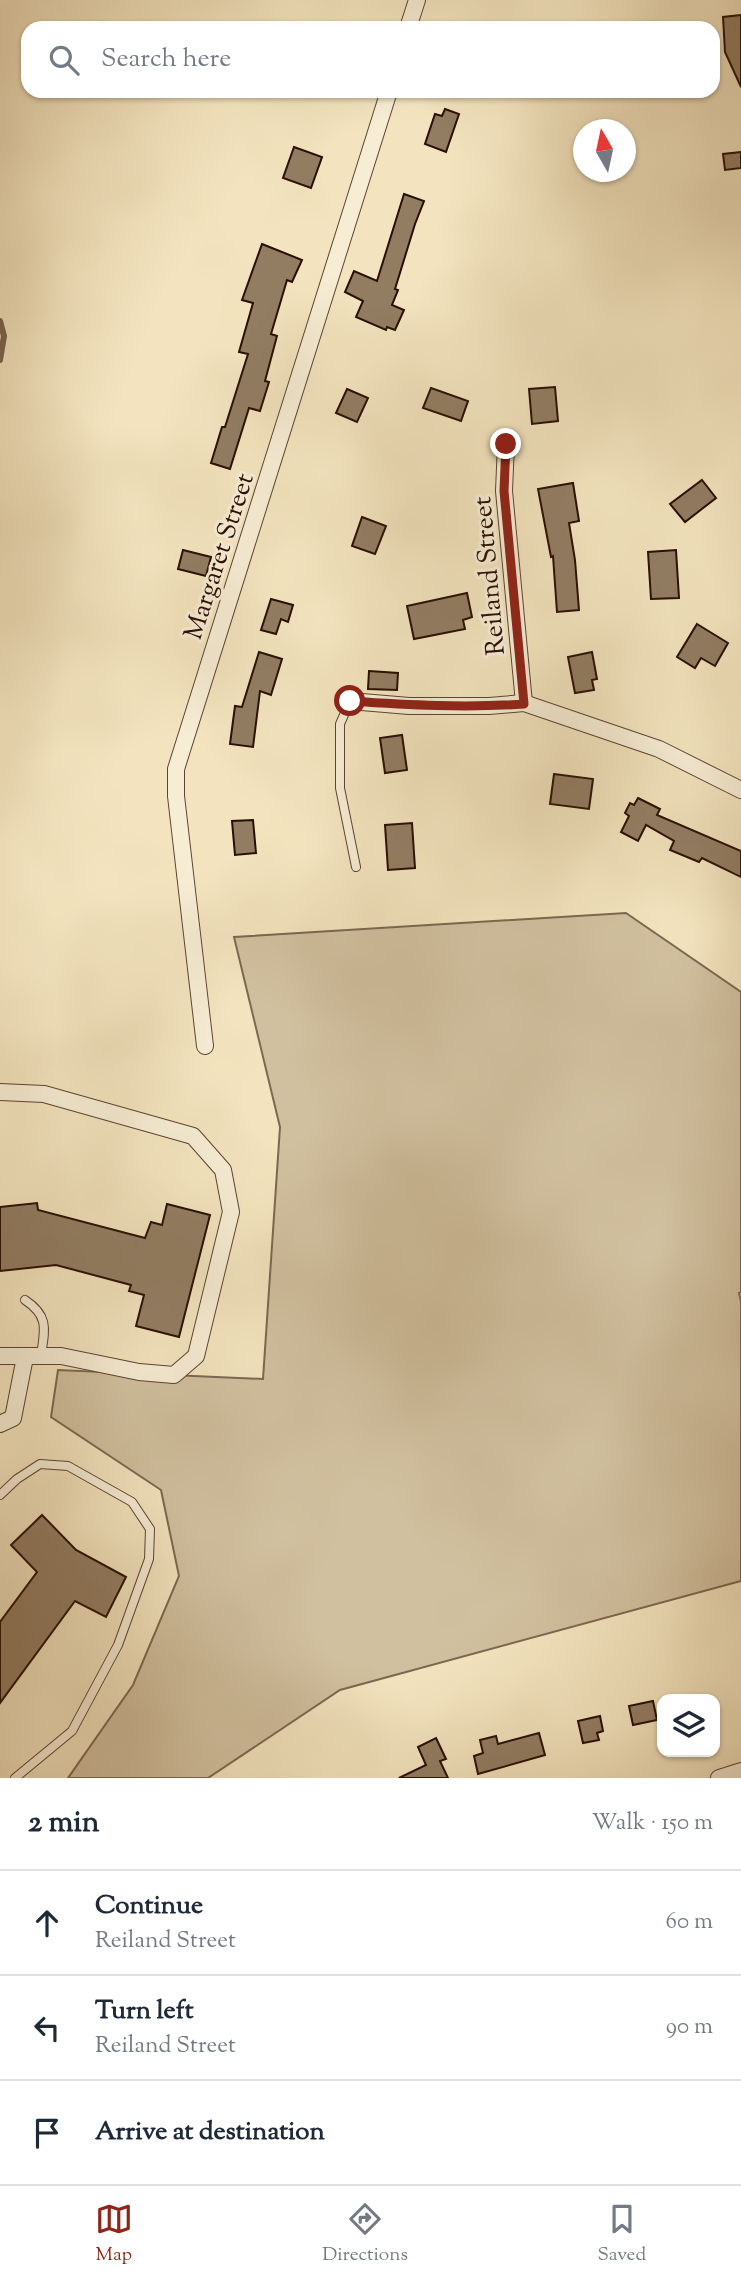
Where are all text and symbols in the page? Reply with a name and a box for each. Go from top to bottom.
search box [21,21,720,98]
icon: search [45,41,83,79]
text: Search here [101,41,231,78]
north arrow [573,119,636,182]
route end [490,428,521,459]
street label: Margaret Street [176,469,265,645]
street label: Reiland Street [465,495,516,657]
route start [334,685,365,716]
map controls [657,1694,720,1757]
button: layers [657,1694,720,1757]
text: 2 min [28,1802,100,1845]
text: Walk · 150 m [592,1807,713,1840]
text: Continue [95,1888,203,1925]
icon: ahead [28,1904,66,1942]
text: 60 m [665,1906,713,1939]
text: Reiland Street [95,1925,236,1958]
text: Turn left [95,1993,194,2030]
icon: left [28,2009,66,2047]
text: 90 m [666,2011,713,2044]
text: Reiland Street [95,2030,236,2063]
icon: arrive [28,2114,66,2152]
text: Arrive at destination [95,2114,325,2151]
tab: Map [95,2200,133,2269]
tab: Directions [322,2200,408,2269]
tab: Saved [597,2200,646,2269]

